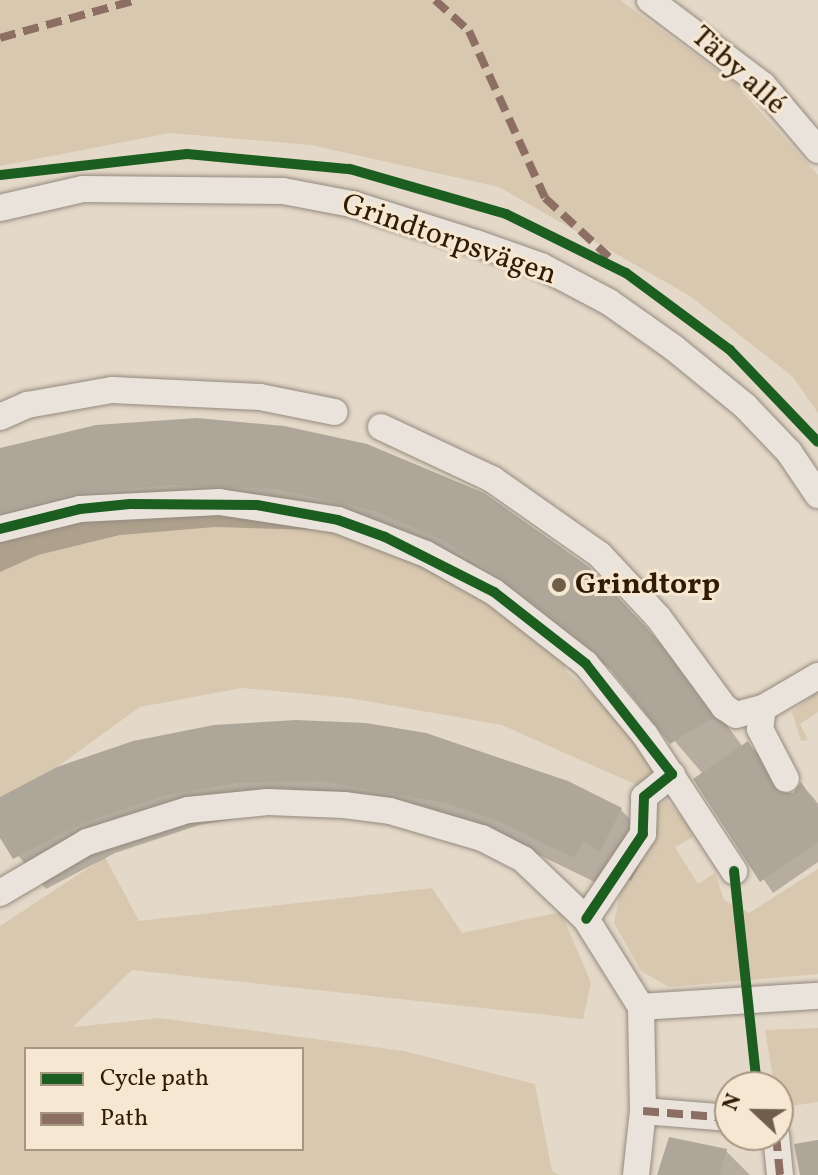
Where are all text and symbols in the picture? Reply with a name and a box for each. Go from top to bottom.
street label: Täby allé [683,19,793,123]
street label: Grindtorpsvägen [337,186,561,294]
place label: Grindtorp [575,567,720,603]
marker: Grindtorp [550,576,568,594]
legend [24,1047,304,1151]
text: Cycle path [100,1062,209,1096]
north arrow [714,1071,794,1151]
text: N [716,1089,751,1116]
text: Path [100,1102,148,1136]

